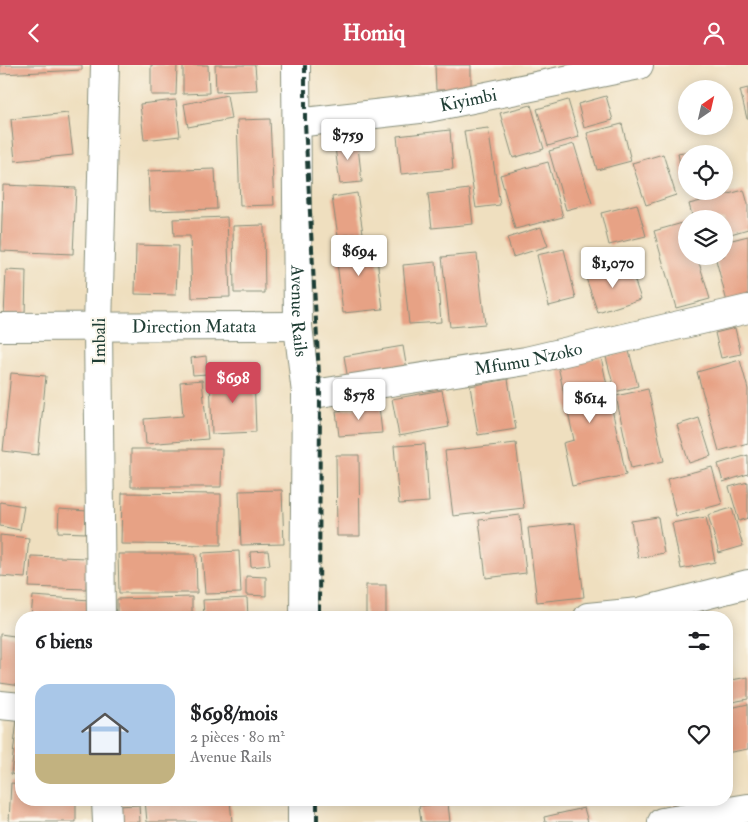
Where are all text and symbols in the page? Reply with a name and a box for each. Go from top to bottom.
icon: back [20,19,48,47]
text: Homiq [343,19,405,47]
icon: person [700,19,728,47]
north arrow [678,80,732,135]
map controls [678,80,733,265]
street label: Kiyimbi [438,83,499,117]
pin: $759 [318,119,378,161]
text: $759 [332,125,364,145]
button: locate [678,145,733,200]
button: layers [678,210,733,265]
pin: $694 [329,235,389,277]
text: $694 [342,241,376,261]
pin: $1,070 [572,247,654,289]
text: $1,070 [592,253,634,273]
street label: Avenue Rails [286,264,313,358]
street label: Direction Matata [132,315,257,338]
street label: Imbali [88,317,111,364]
street label: Mfumu Nzoko [473,337,585,380]
pin: $698 [203,361,263,404]
text: $698 [217,368,249,388]
pin: $578 [329,379,389,421]
pin: $614 [560,381,620,424]
text: $578 [344,385,374,405]
text: $614 [574,388,606,408]
icon: filters [685,627,713,655]
text: 6 biens [35,628,93,655]
text: $698/mois [190,700,278,727]
icon: home [75,704,135,764]
icon: heart [685,720,713,748]
text: 2 pièces · 80 m² [190,727,285,747]
text: Avenue Rails [190,747,272,767]

